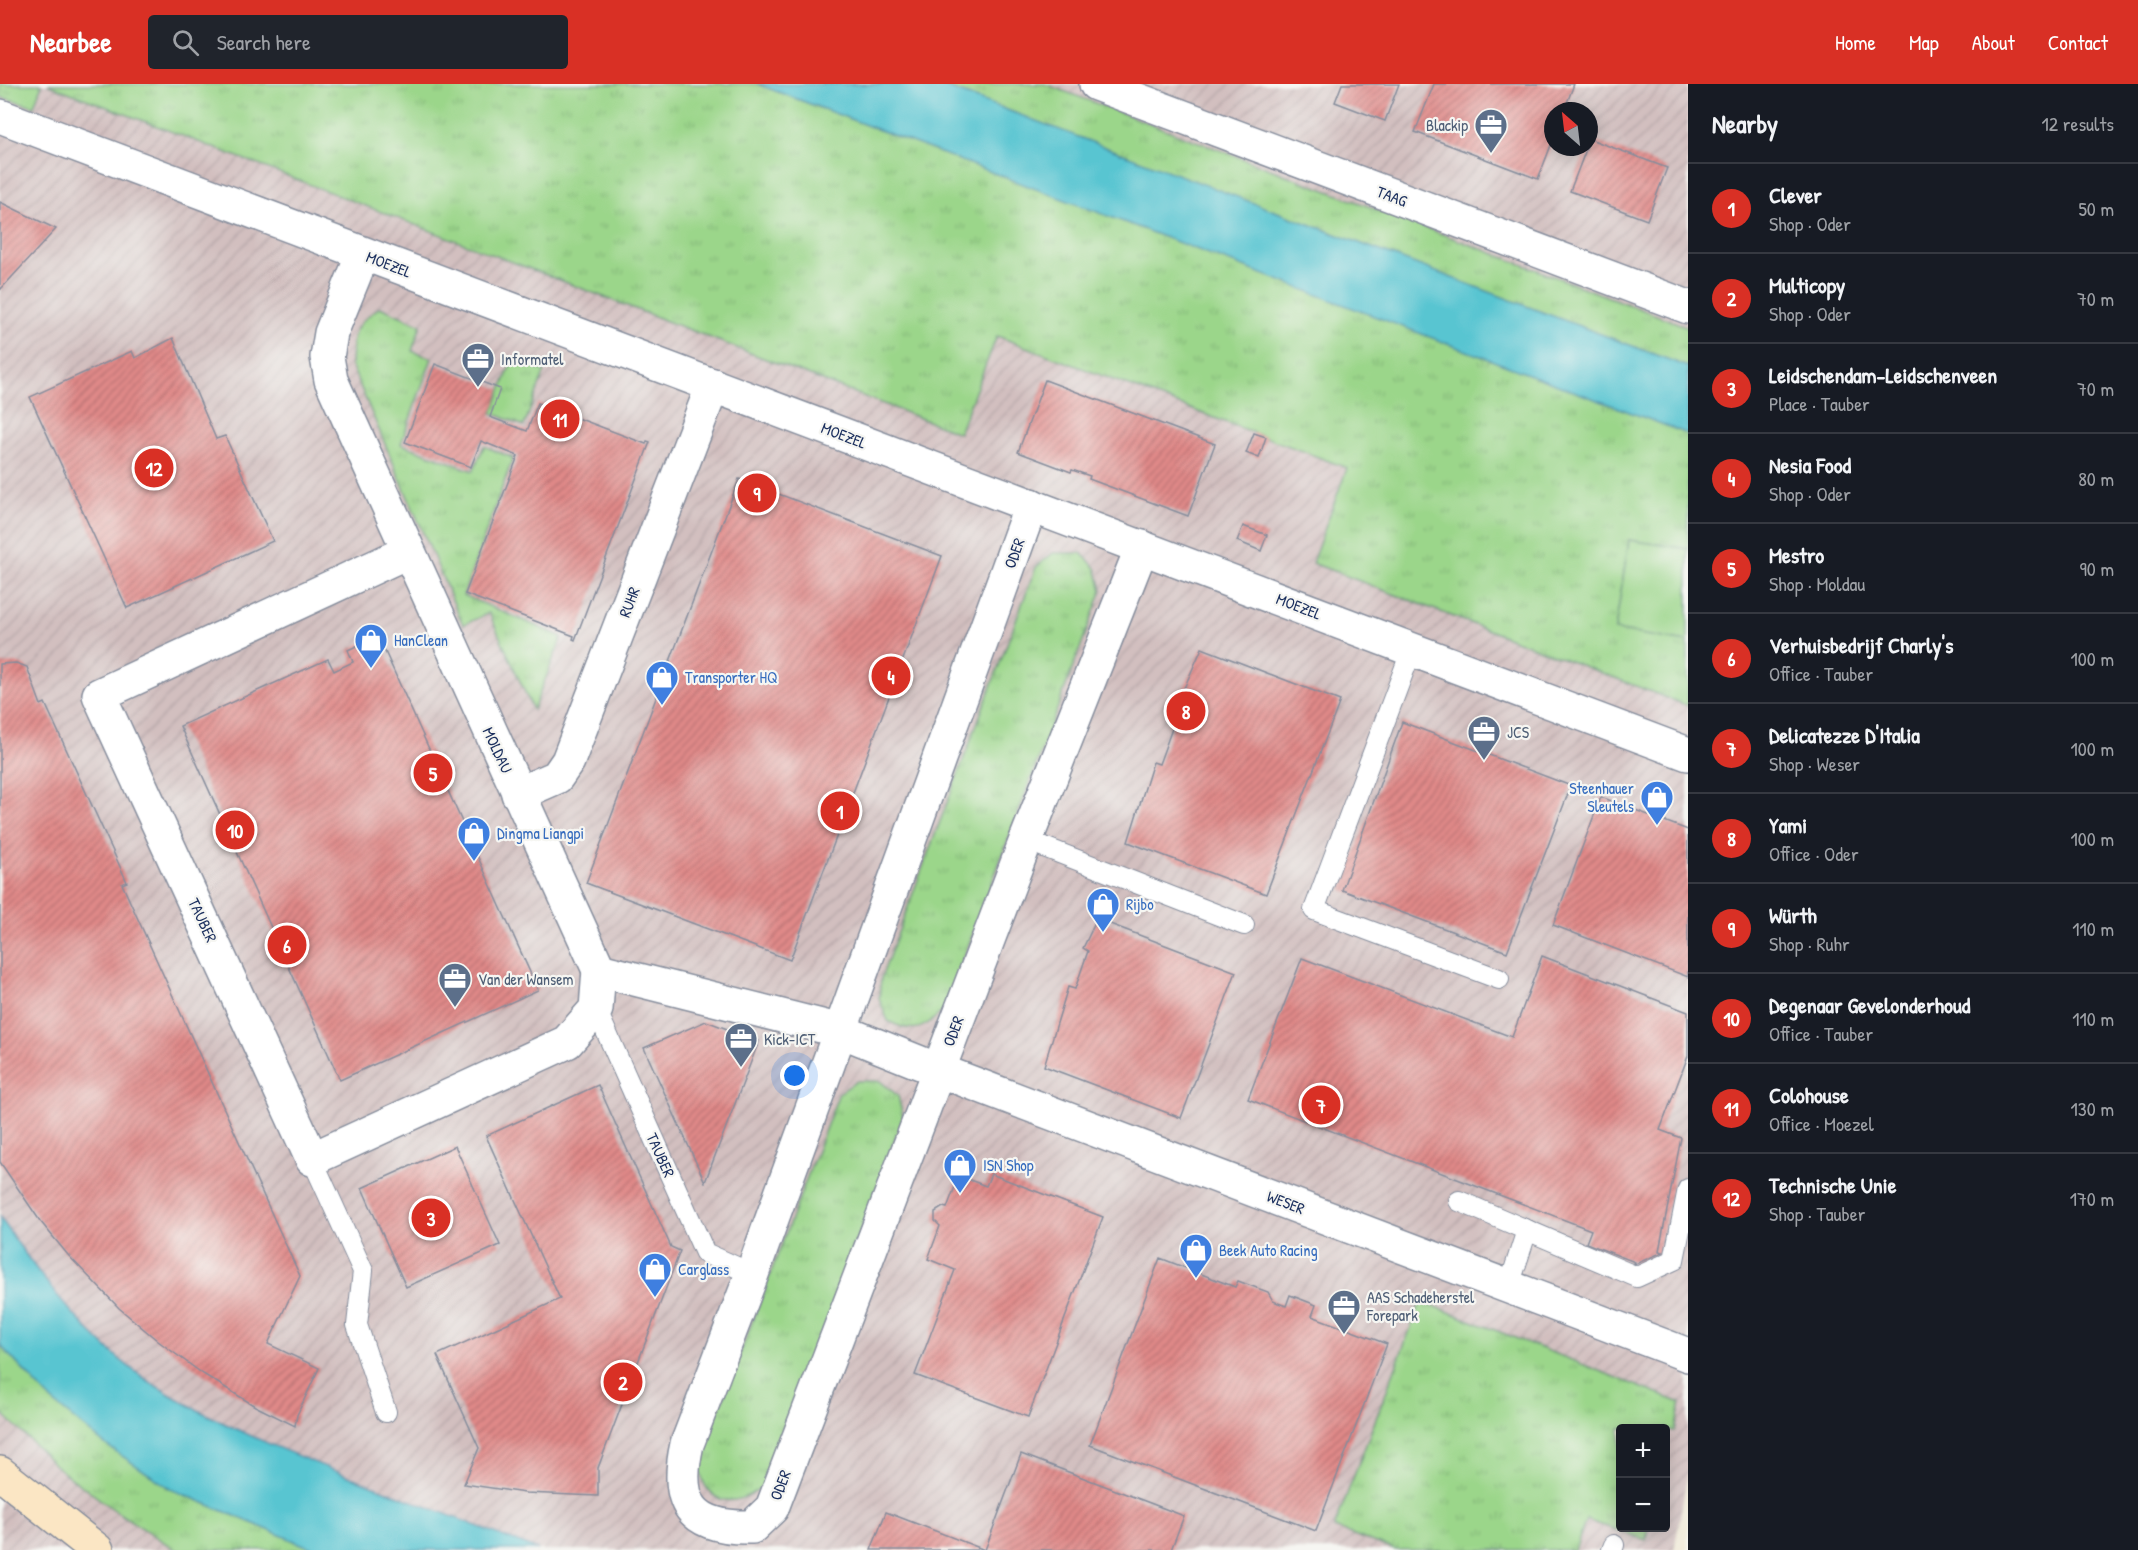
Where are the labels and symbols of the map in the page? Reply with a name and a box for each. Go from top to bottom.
north arrow [1544,102,1598,156]
office icon: Blackip [1473,107,1509,154]
place label: Blackip [1426,114,1468,136]
street label: TAAG [1374,180,1411,212]
street label: MOEZEL [363,245,415,283]
office icon: Informatel [460,341,496,388]
place label: Informatel [501,348,564,370]
pin: 11 [540,396,580,442]
street label: MOEZEL [818,416,870,454]
pin: 12 [134,446,174,490]
pin: 9 [738,470,777,516]
street label: ODER [998,535,1030,571]
street label: RUHR [613,584,645,620]
street label: MOEZEL [1273,587,1325,625]
shop icon: HanClean [353,622,389,669]
place label: HanClean [394,629,448,651]
pin: 4 [872,654,910,698]
shop icon: Transporter HQ [644,659,680,706]
place label: Transporter HQ [685,666,777,688]
pin: 8 [1166,688,1206,734]
office icon: JCS [1466,714,1502,761]
place label: JCS [1507,721,1530,743]
street label: MOLDAU [478,723,518,777]
pin: 5 [414,750,452,796]
place label: Steenhauer Sleutels [1569,777,1634,817]
shop icon: Steenhauer Sleutels [1639,779,1675,826]
pin: 1 [820,788,860,834]
pin: 10 [216,808,254,852]
shop icon: Dingma Liangpi [456,815,492,862]
place label: Dingma Liangpi [497,822,584,844]
shop icon: Rijbo [1085,886,1121,933]
place label: Rijbo [1126,893,1154,915]
street label: TAUBER [183,894,223,946]
pin: 6 [268,922,306,968]
office icon: Van der Wansem [437,961,473,1008]
place label: Van der Wansem [478,968,574,990]
street label: ODER [937,1013,969,1049]
office icon: Kick-ICT [723,1021,759,1068]
place label: Kick-ICT [764,1028,816,1050]
your location [780,1061,809,1090]
pin: 7 [1302,1082,1340,1128]
street label: TAUBER [641,1129,681,1181]
shop icon: ISN Shop [942,1147,978,1194]
place label: ISN Shop [983,1154,1034,1176]
street label: WESER [1264,1185,1308,1219]
pin: 3 [412,1196,450,1240]
shop icon: Beek Auto Racing [1178,1232,1214,1279]
place label: Beek Auto Racing [1219,1239,1318,1261]
shop icon: Carglass [637,1251,673,1298]
place label: Carglass [678,1258,729,1280]
place label: AAS Schadeherstel Forepark [1366,1286,1475,1326]
office icon: AAS Schadeherstel Forepark [1326,1288,1362,1335]
pin: 2 [604,1360,642,1404]
street label: ODER [764,1467,796,1503]

